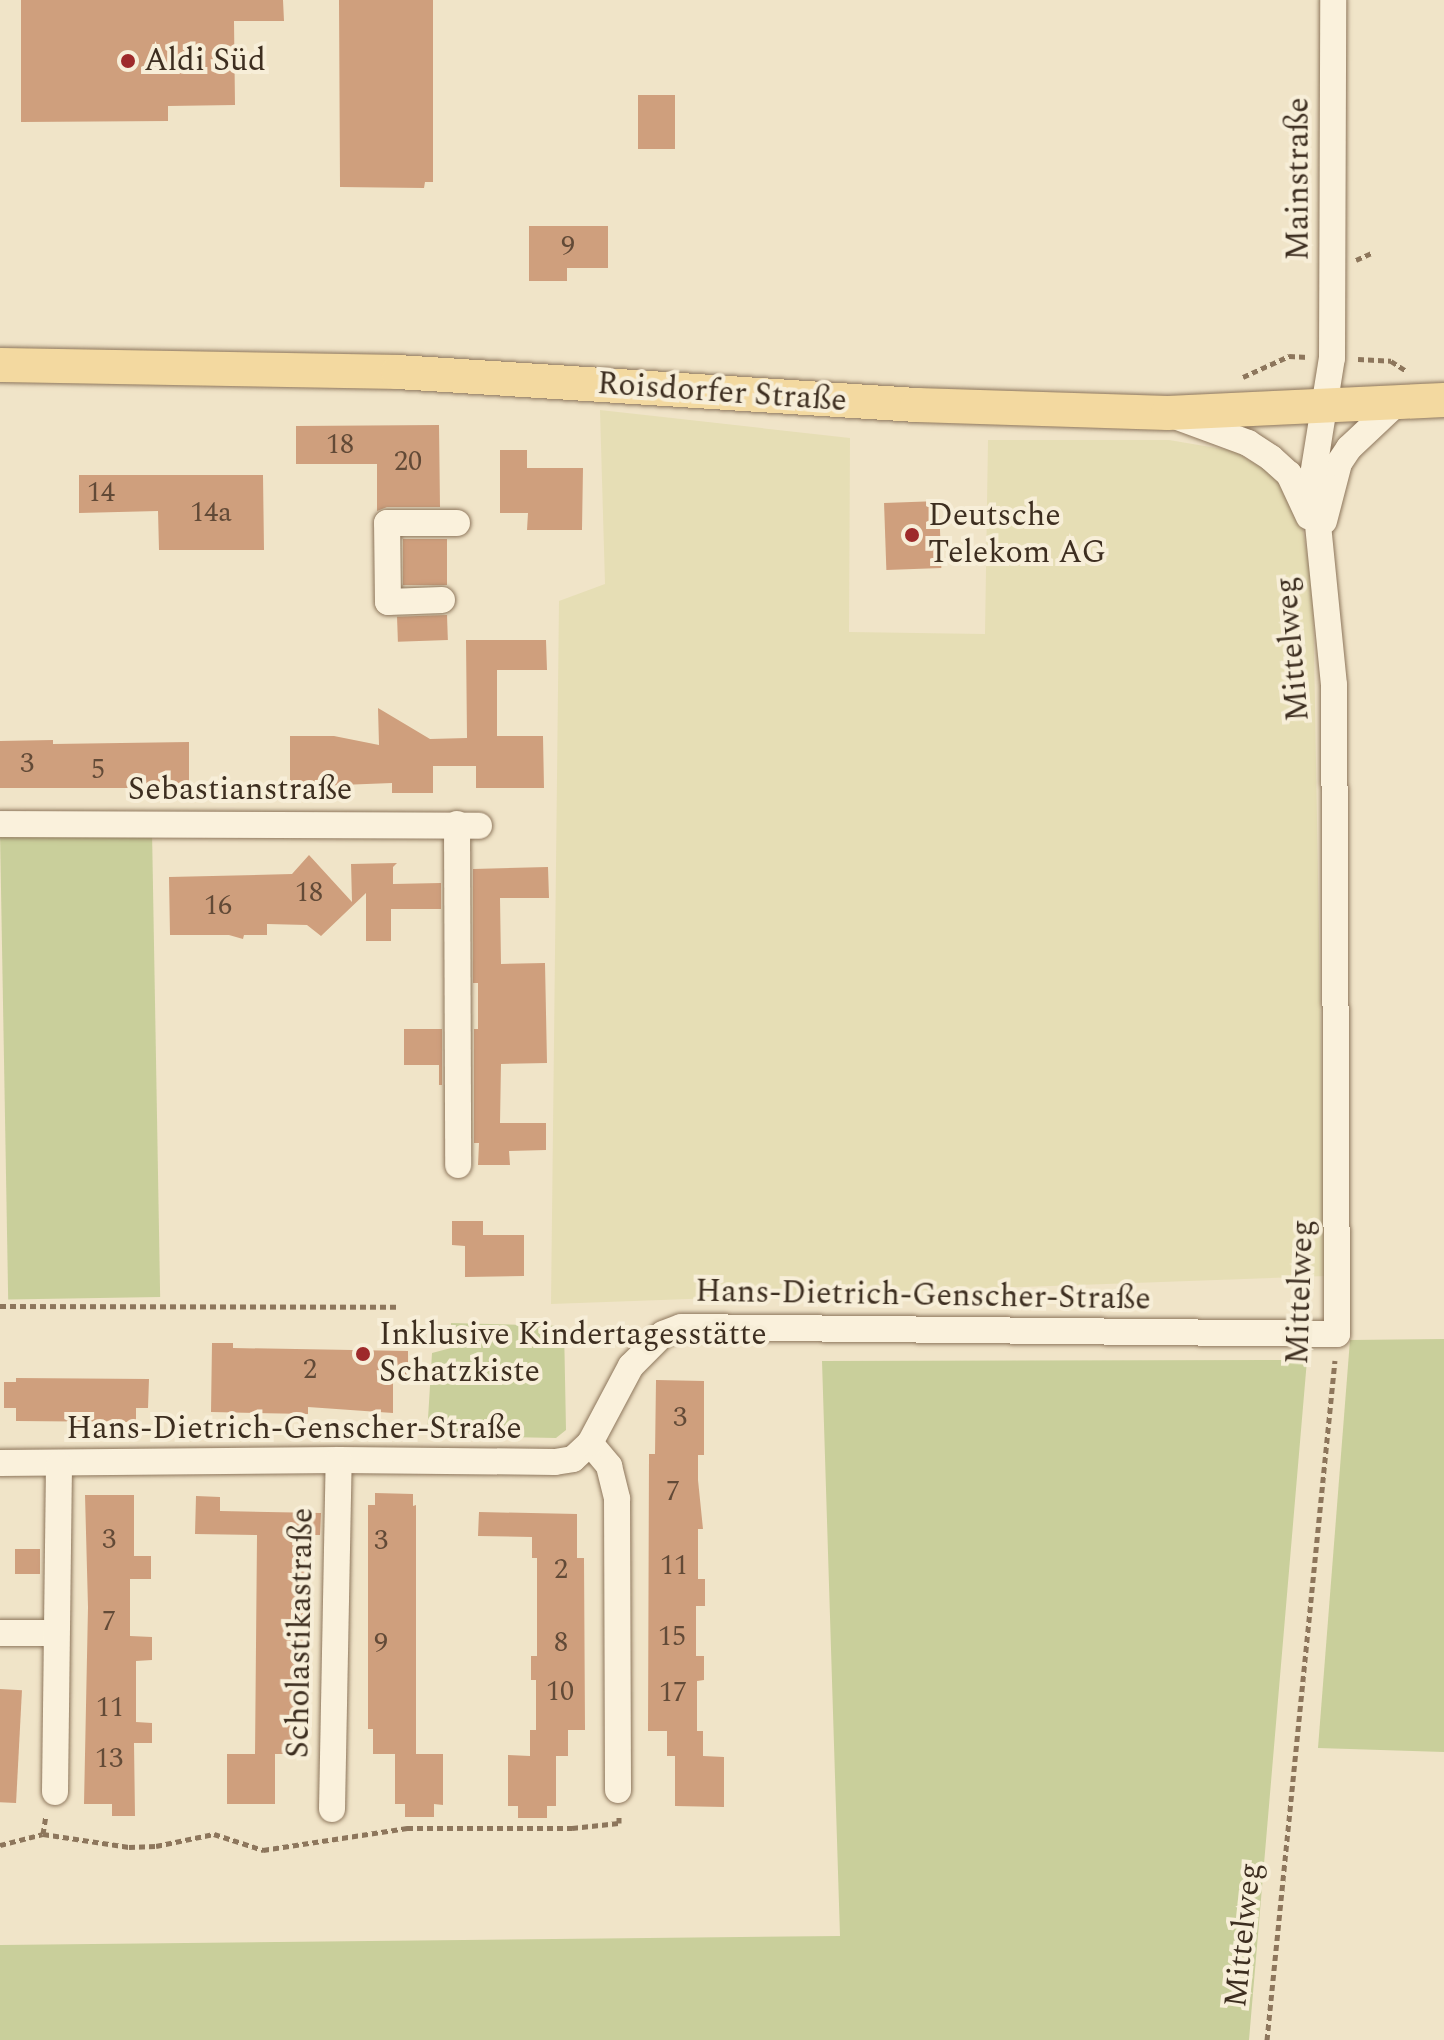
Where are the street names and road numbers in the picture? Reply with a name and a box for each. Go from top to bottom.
street label: Mainstraße [1280,97,1318,261]
street label: Roisdorfer Straße [596,365,848,421]
street label: Mittelweg [1268,575,1318,723]
street label: Sebastianstraße [128,771,352,809]
street label: Mittelweg [1279,1219,1323,1365]
street label: Hans-Dietrich-Genscher-Straße [695,1273,1151,1319]
street label: Hans-Dietrich-Genscher-Straße [66,1410,522,1448]
street label: Scholastikastraße [280,1507,322,1759]
street label: Mittelweg [1217,1861,1271,2009]

